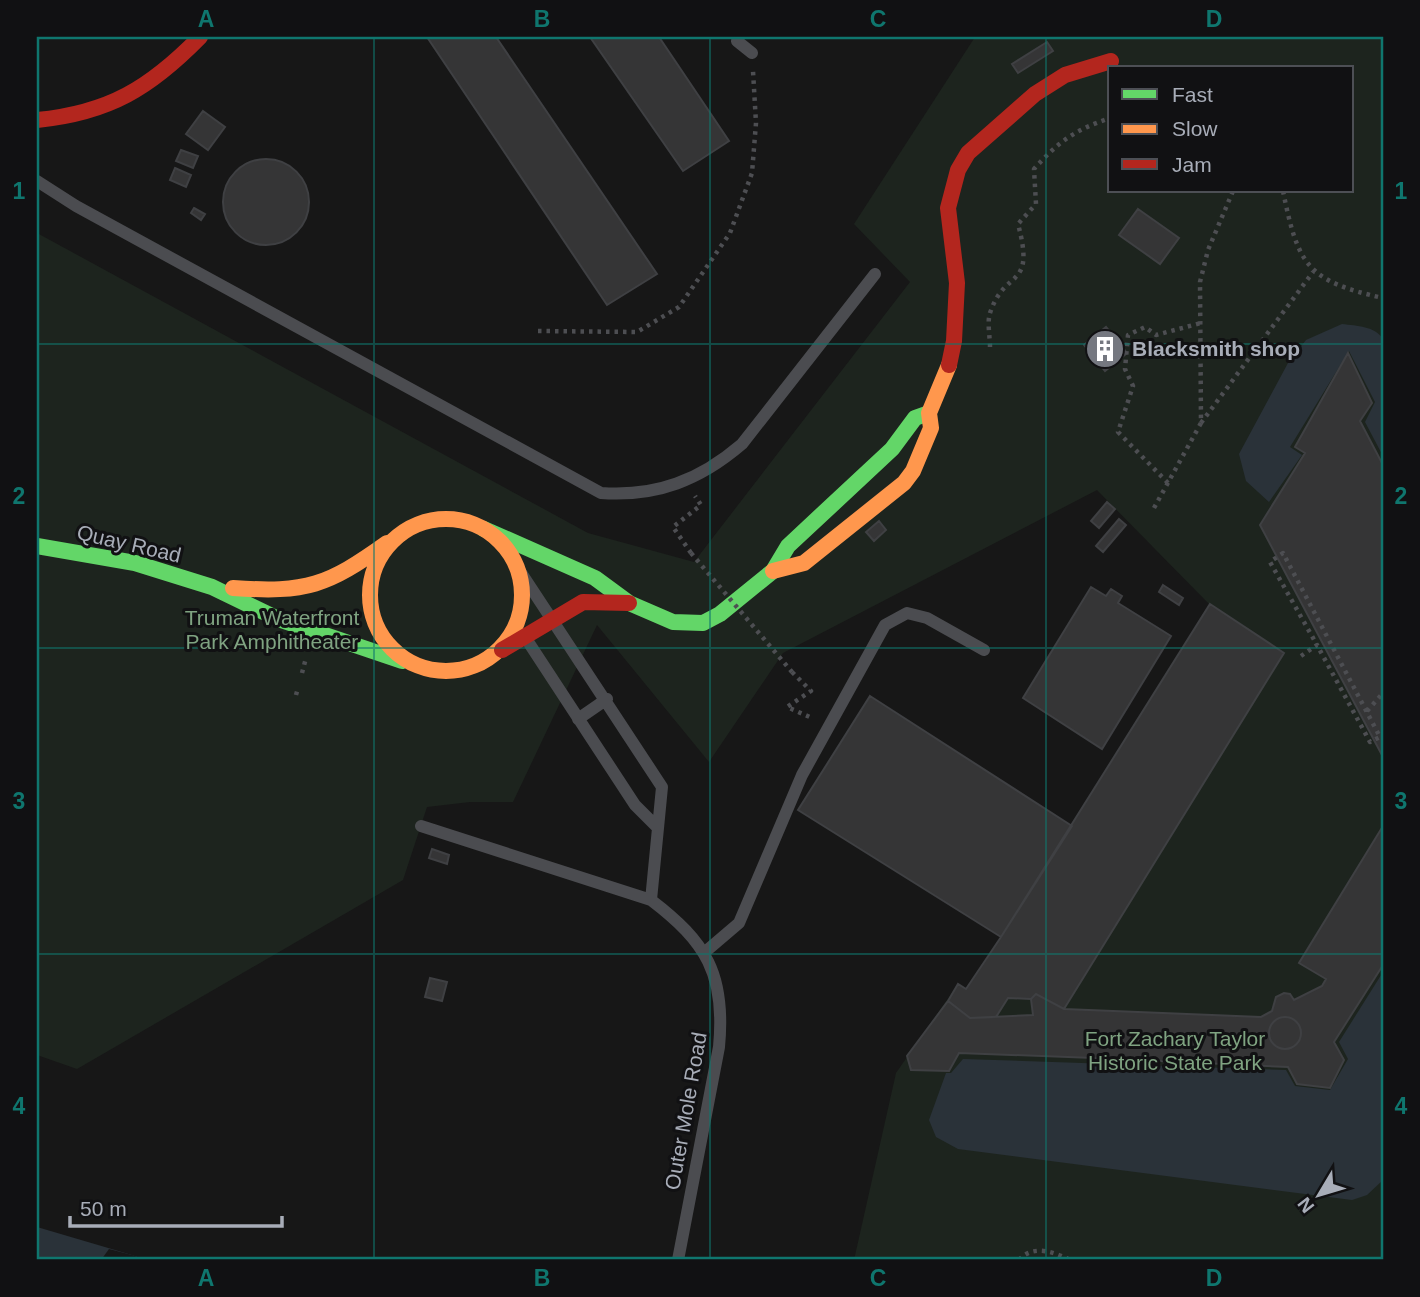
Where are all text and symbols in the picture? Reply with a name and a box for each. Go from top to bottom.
text: A [198,6,214,32]
text: B [534,6,550,32]
text: C [870,6,886,32]
text: D [1206,6,1222,32]
legend [1108,66,1354,192]
text: Fast [1172,83,1213,106]
text: Slow [1172,117,1218,140]
text: Jam [1172,153,1212,176]
text: 1 [13,178,26,204]
text: 1 [1395,178,1408,204]
building icon: Blacksmith shop [1084,328,1126,370]
place label: Blacksmith shop [1132,337,1300,360]
text: 2 [13,483,25,509]
text: 2 [1395,483,1407,509]
street label: Quay Road [75,520,183,567]
park label: Truman Waterfront Park Amphitheater [185,606,359,653]
text: 3 [13,788,25,814]
text: 3 [1395,788,1407,814]
park label: Fort Zachary Taylor Historic State Park [1085,1027,1265,1074]
street label: Outer Mole Road [660,1030,711,1192]
text: 4 [13,1093,26,1119]
text: 4 [1395,1093,1408,1119]
north arrow [1284,1160,1354,1230]
scale bar [70,1185,282,1229]
text: N [1293,1193,1318,1217]
text: 50 m [80,1197,127,1220]
text: A [198,1265,214,1291]
text: B [534,1265,550,1291]
text: C [870,1265,886,1291]
text: D [1206,1265,1222,1291]

